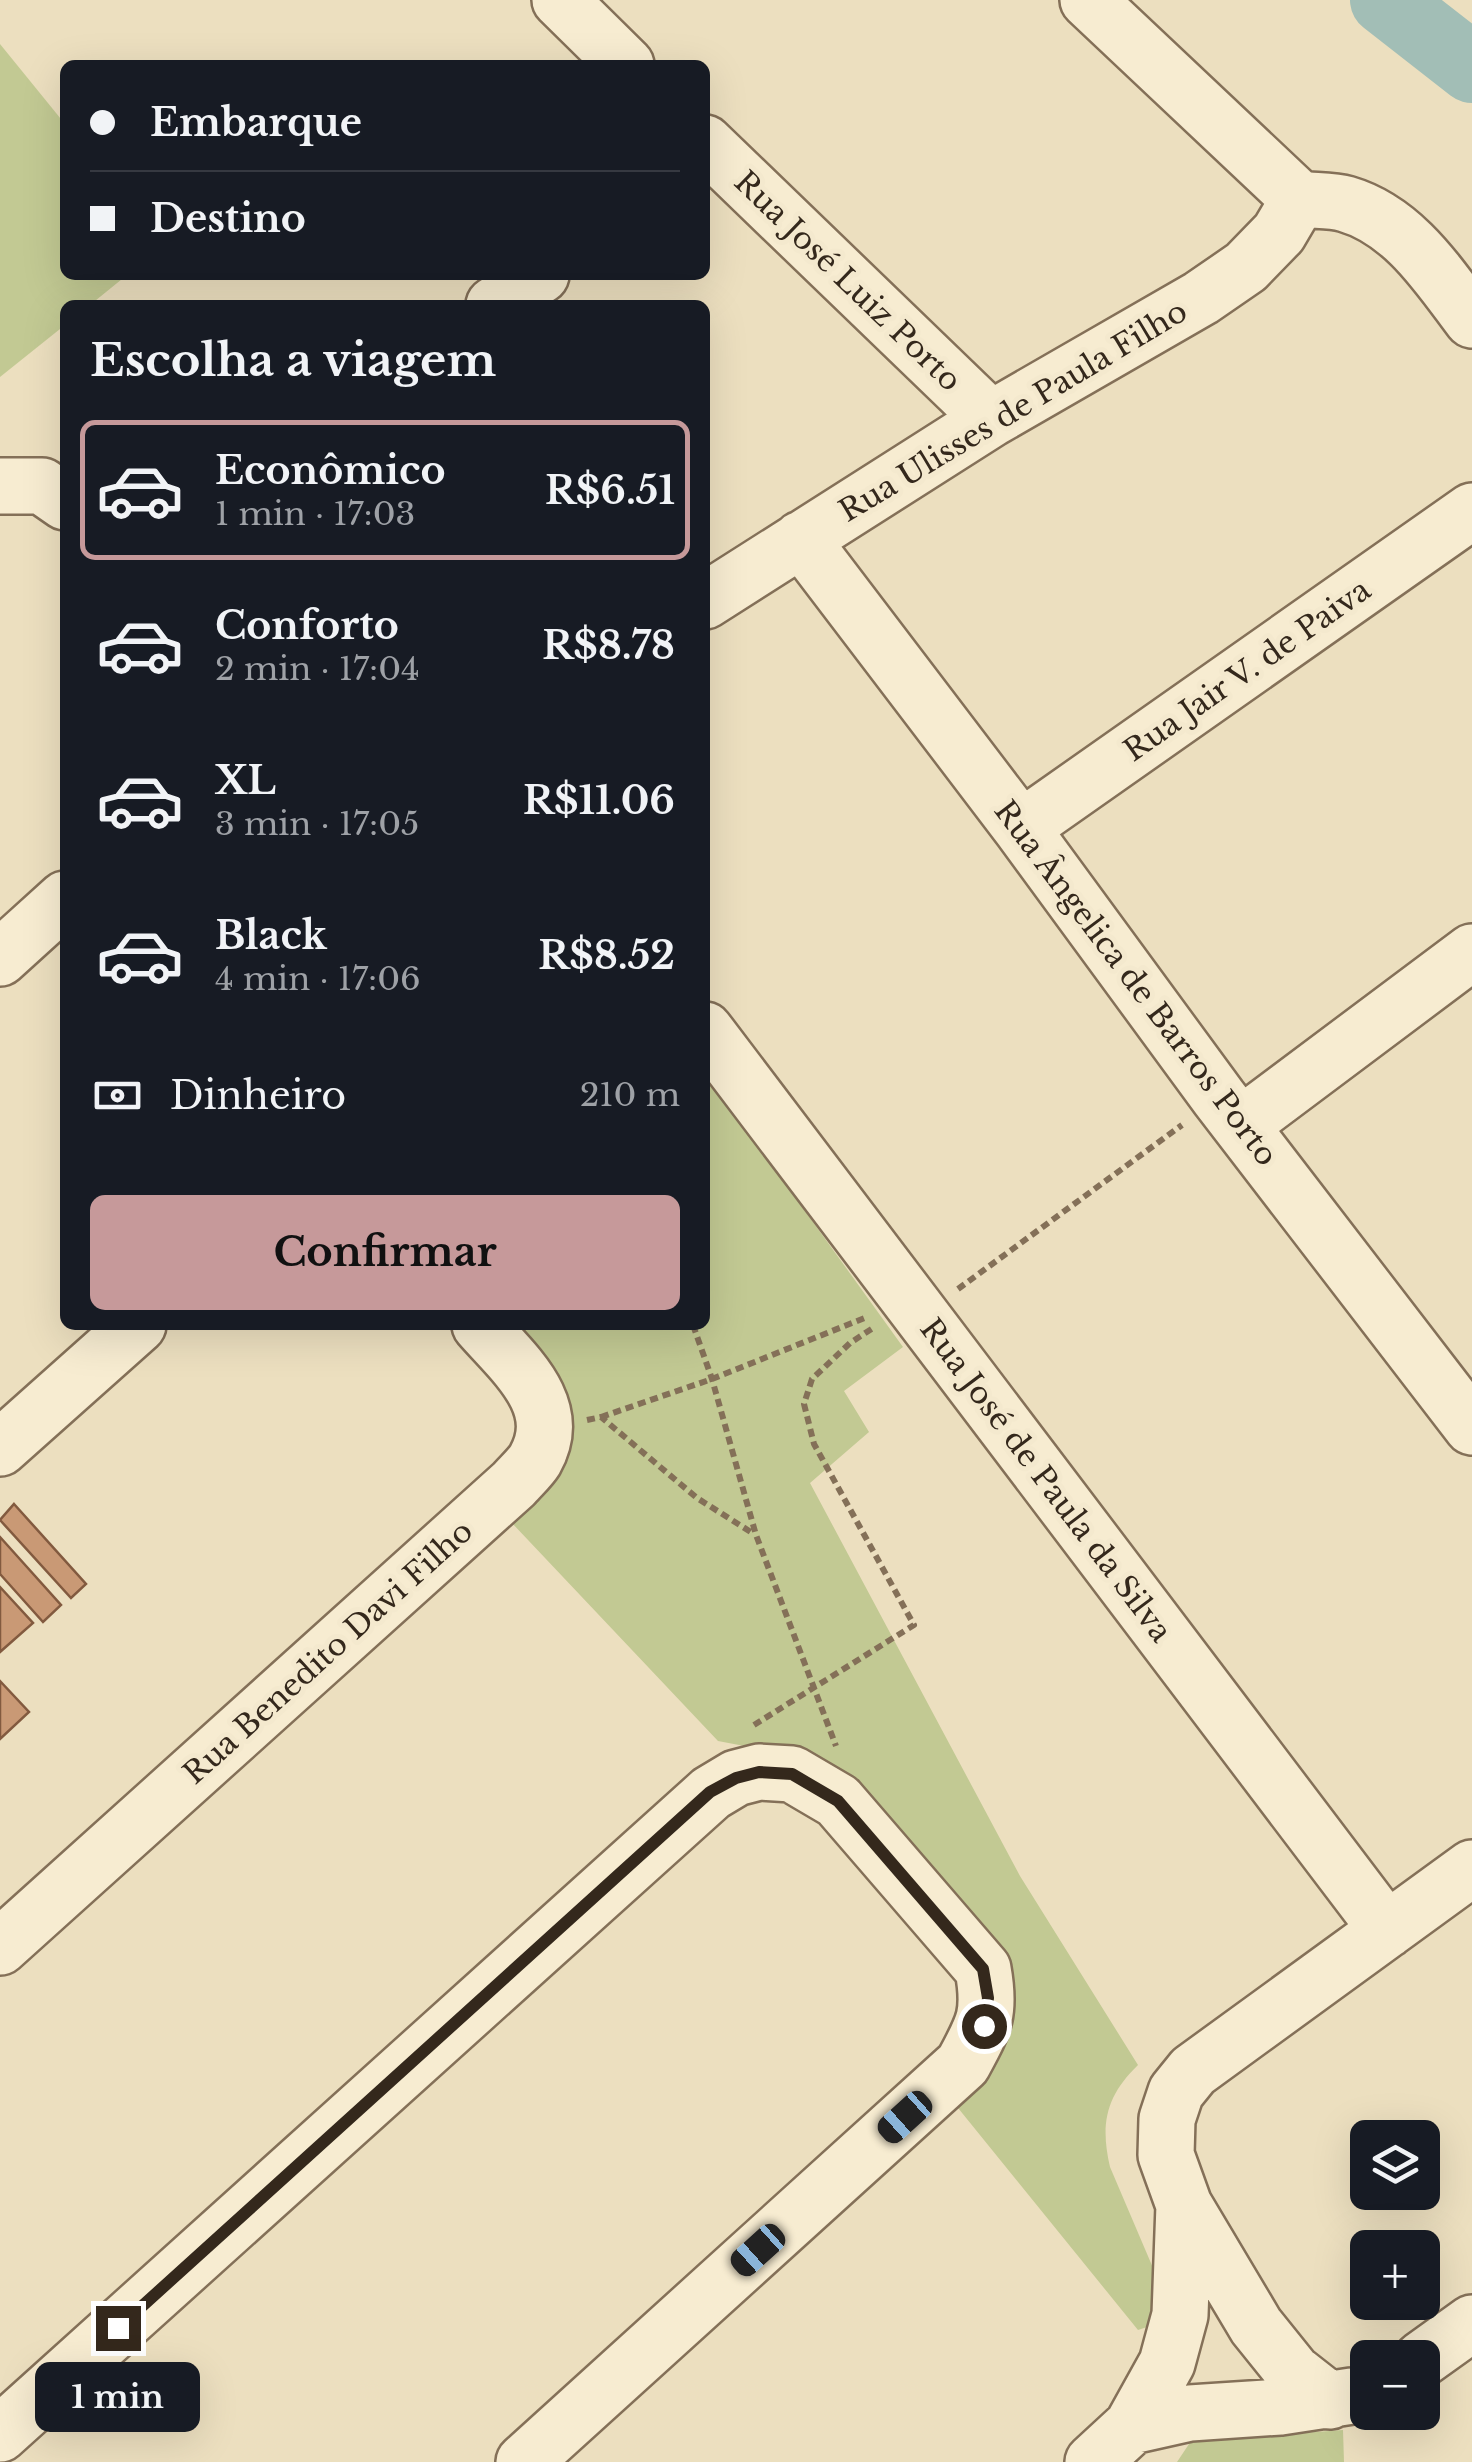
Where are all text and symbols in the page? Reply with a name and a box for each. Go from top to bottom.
text: Embarque [150,99,362,146]
street label: Rua José Luiz Porto [727,163,969,399]
text: Destino [150,195,306,242]
street label: Rua Ulisses de Paula Filho [832,292,1194,530]
text: Escolha a viagem [90,332,496,388]
icon: car [95,445,185,535]
text: Econômico [215,447,446,494]
text: R$6.51 [545,467,675,514]
text: 1 min · 17:03 [215,494,415,534]
street label: Rua Jair V. de Paiva [1117,571,1378,769]
icon: car [95,600,185,690]
text: Conforto [215,602,399,649]
text: R$8.78 [542,622,675,669]
text: 2 min · 17:04 [215,649,420,689]
icon: car [95,755,185,845]
text: XL [215,757,276,804]
text: R$11.06 [523,777,675,824]
street label: Rua Ângelica de Barros Porto [987,793,1285,1173]
text: 3 min · 17:05 [215,804,419,844]
icon: car [95,910,185,1000]
text: Black [215,912,327,959]
text: R$8.52 [538,932,675,979]
text: 4 min · 17:06 [215,959,421,999]
icon: cash [90,1068,145,1123]
text: Dinheiro [170,1072,346,1119]
text: 210 m [580,1075,680,1115]
button: Confirmar [90,1195,680,1310]
street label: Rua José de Paula da Silva [912,1311,1180,1649]
street label: Rua Benedito Davi Filho [176,1512,480,1792]
route start [962,2004,1007,2049]
car [873,2086,937,2148]
map controls [1350,2120,1440,2430]
button: layers [1350,2120,1440,2210]
car [726,2219,790,2281]
button: + [1350,2230,1440,2320]
route end [96,2306,141,2351]
button: − [1350,2340,1440,2430]
callout: 1 min [36,2363,200,2433]
text: 1 min [71,2377,164,2417]

